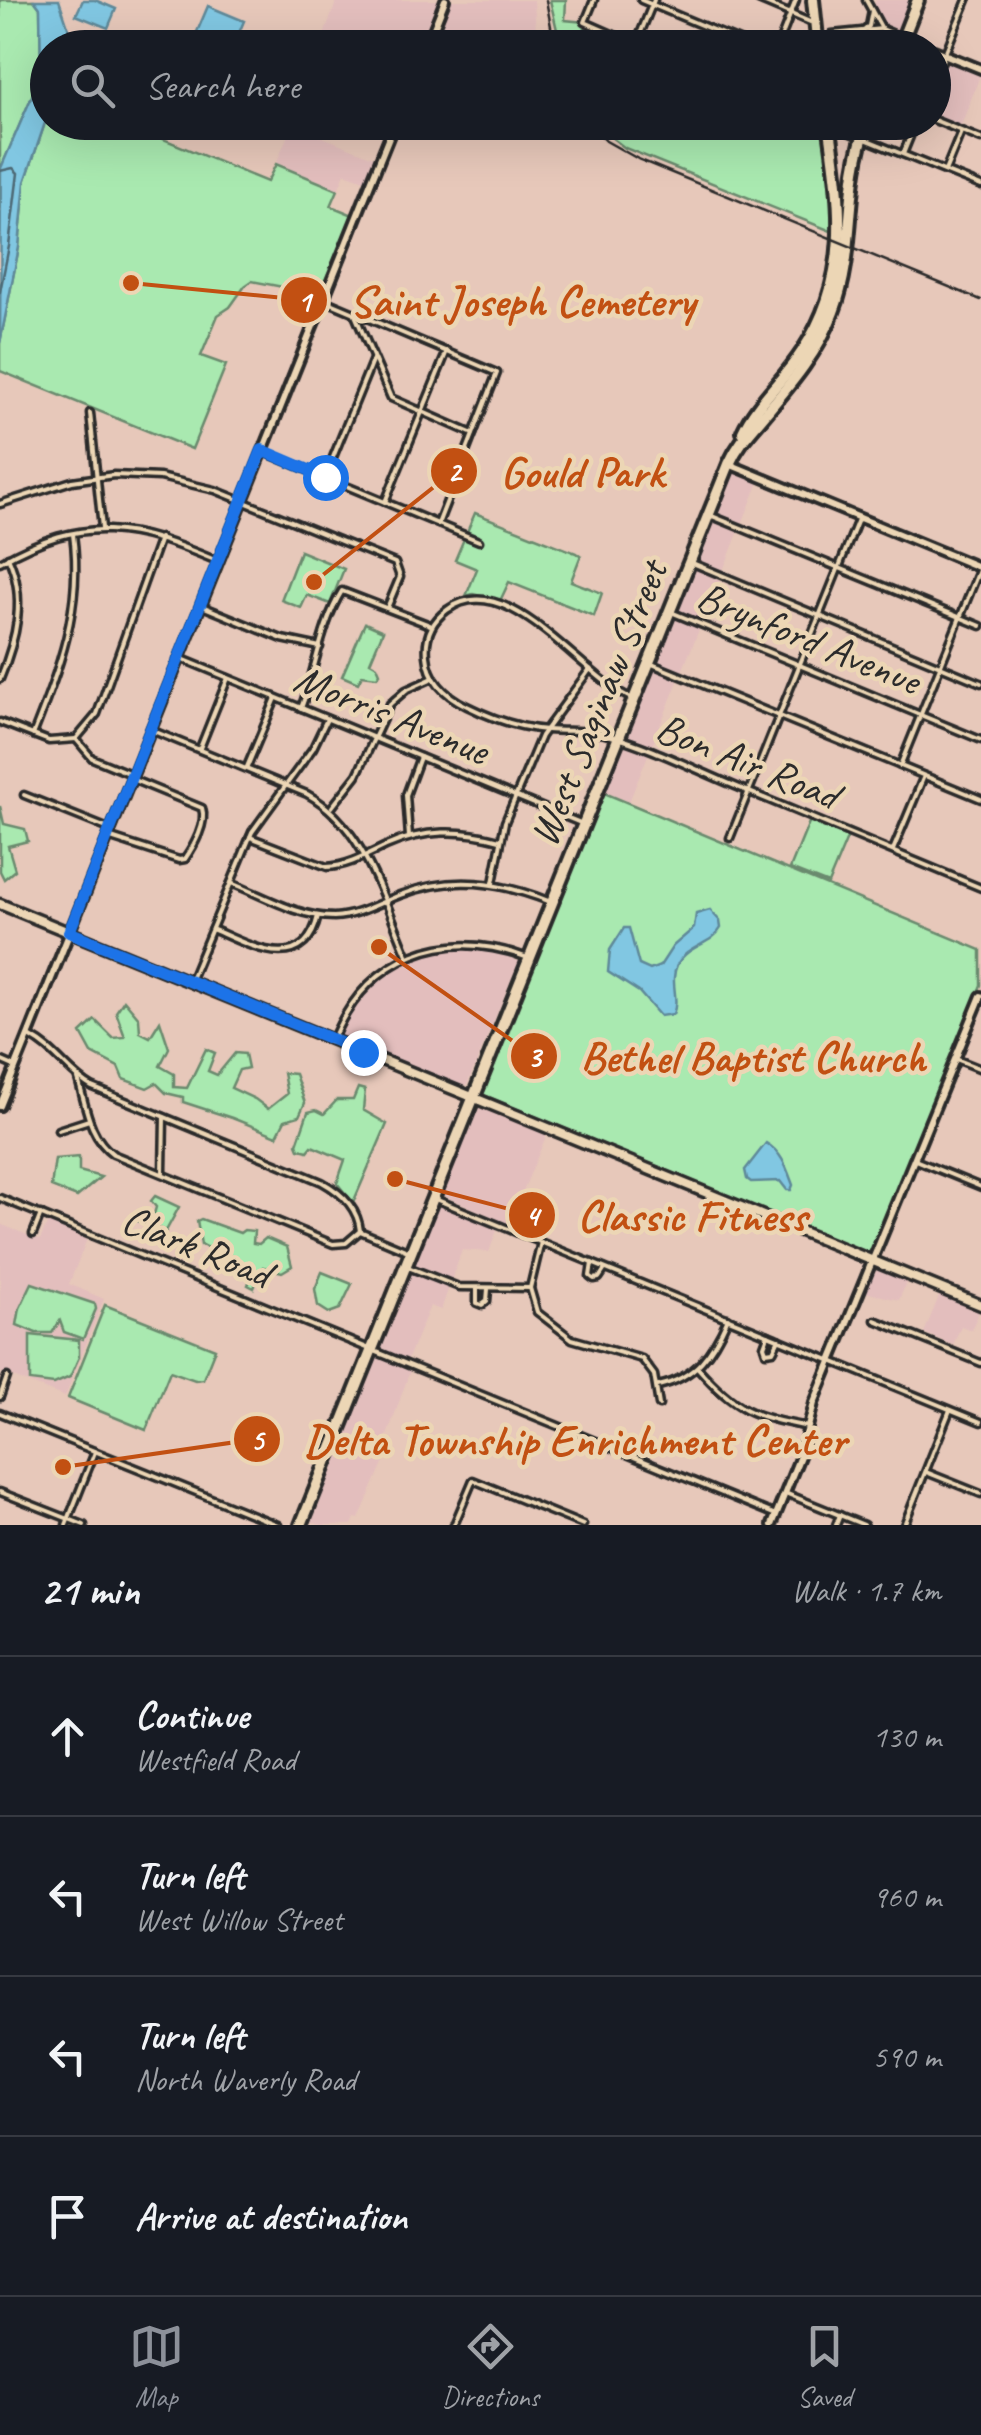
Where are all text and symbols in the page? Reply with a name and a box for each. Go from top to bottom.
search box [30,30,951,140]
icon: search [65,58,120,113]
text: Search here [145,62,300,109]
callout: Saint Joseph Cemetery [279,263,714,338]
text: Saint Joseph Cemetery [349,273,700,330]
text: 1 [297,282,314,320]
callout: Gould Park [429,434,684,509]
text: Gould Park [500,444,668,501]
text: 2 [447,453,463,491]
route start [303,455,349,501]
street label: West Saginaw Street [517,550,681,854]
street label: Brynford Avenue [689,570,931,708]
street label: Morris Avenue [287,652,498,778]
street label: Bon Air Road [649,701,851,824]
callout: Bethel Baptist Church [509,1019,947,1094]
text: Bethel Baptist Church [580,1029,928,1086]
route end [341,1030,387,1076]
text: 3 [527,1038,543,1076]
callout: Classic Fitness [507,1178,826,1253]
text: Classic Fitness [577,1188,811,1245]
street label: Clark Road [114,1193,285,1303]
text: 4 [525,1197,542,1235]
callout: Delta Township Enrichment Center [232,1402,867,1477]
text: Delta Township Enrichment Center [304,1412,851,1469]
text: 5 [250,1421,266,1459]
text: 21 min [40,1564,139,1617]
text: Walk · 1.7 km [791,1570,941,1611]
text: Continue [135,1692,249,1739]
icon: ahead [40,1709,95,1764]
text: 130 m [872,1716,941,1757]
text: Westfield Road [135,1739,296,1780]
text: Turn left [135,1852,245,1899]
icon: left [40,1869,95,1924]
text: 960 m [872,1876,941,1917]
text: West Willow Street [135,1899,343,1940]
text: Turn left [135,2012,245,2059]
icon: left [40,2029,95,2084]
text: 590 m [872,2036,941,2077]
text: North Waverly Road [135,2059,356,2100]
icon: arrive [40,2189,95,2244]
text: Arrive at destination [135,2193,407,2240]
tab: Map [129,2319,184,2414]
tab: Directions [442,2319,539,2414]
tab: Saved [797,2319,852,2414]

